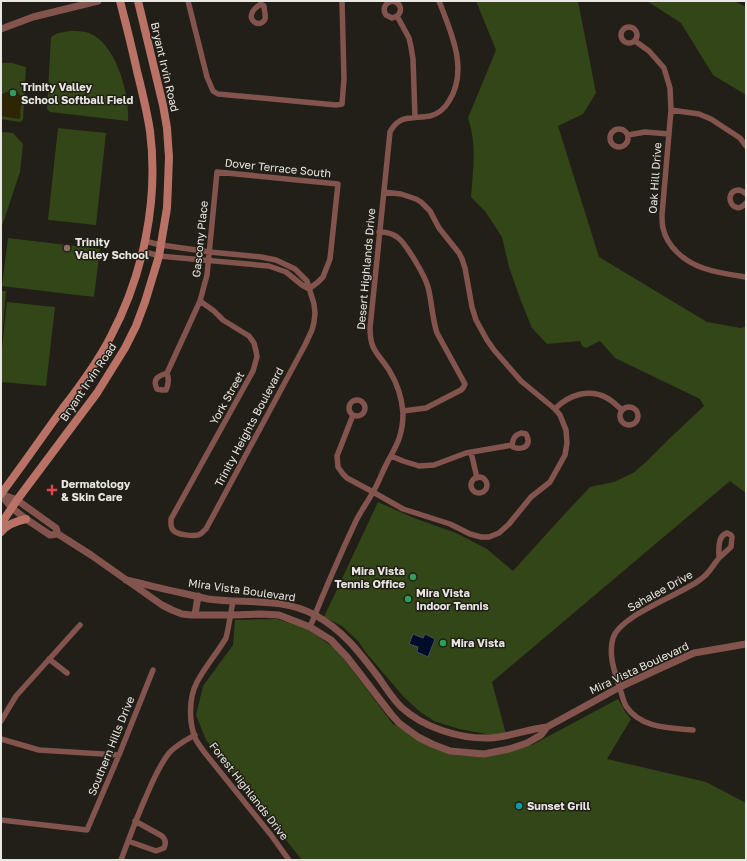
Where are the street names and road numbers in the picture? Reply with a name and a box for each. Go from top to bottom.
street label: Bryant Irvin Road [149,21,182,113]
street label: Oak Hill Drive [646,142,663,214]
street label: Dover Terrace South [224,155,332,180]
street label: Gascony Place [189,200,210,278]
street label: Desert Highlands Drive [354,208,377,330]
street label: Bryant Irvin Road [57,340,119,423]
street label: Trinity Heights Boulevard [211,365,286,489]
street label: York Street [207,369,246,427]
street label: Sahalee Drive [625,567,695,614]
street label: Mira Vista Boulevard [188,576,297,603]
street label: Mira Vista Boulevard [587,639,691,696]
street label: Southern Hills Drive [85,694,136,797]
street label: Forest Highlands Drive [207,739,292,842]

